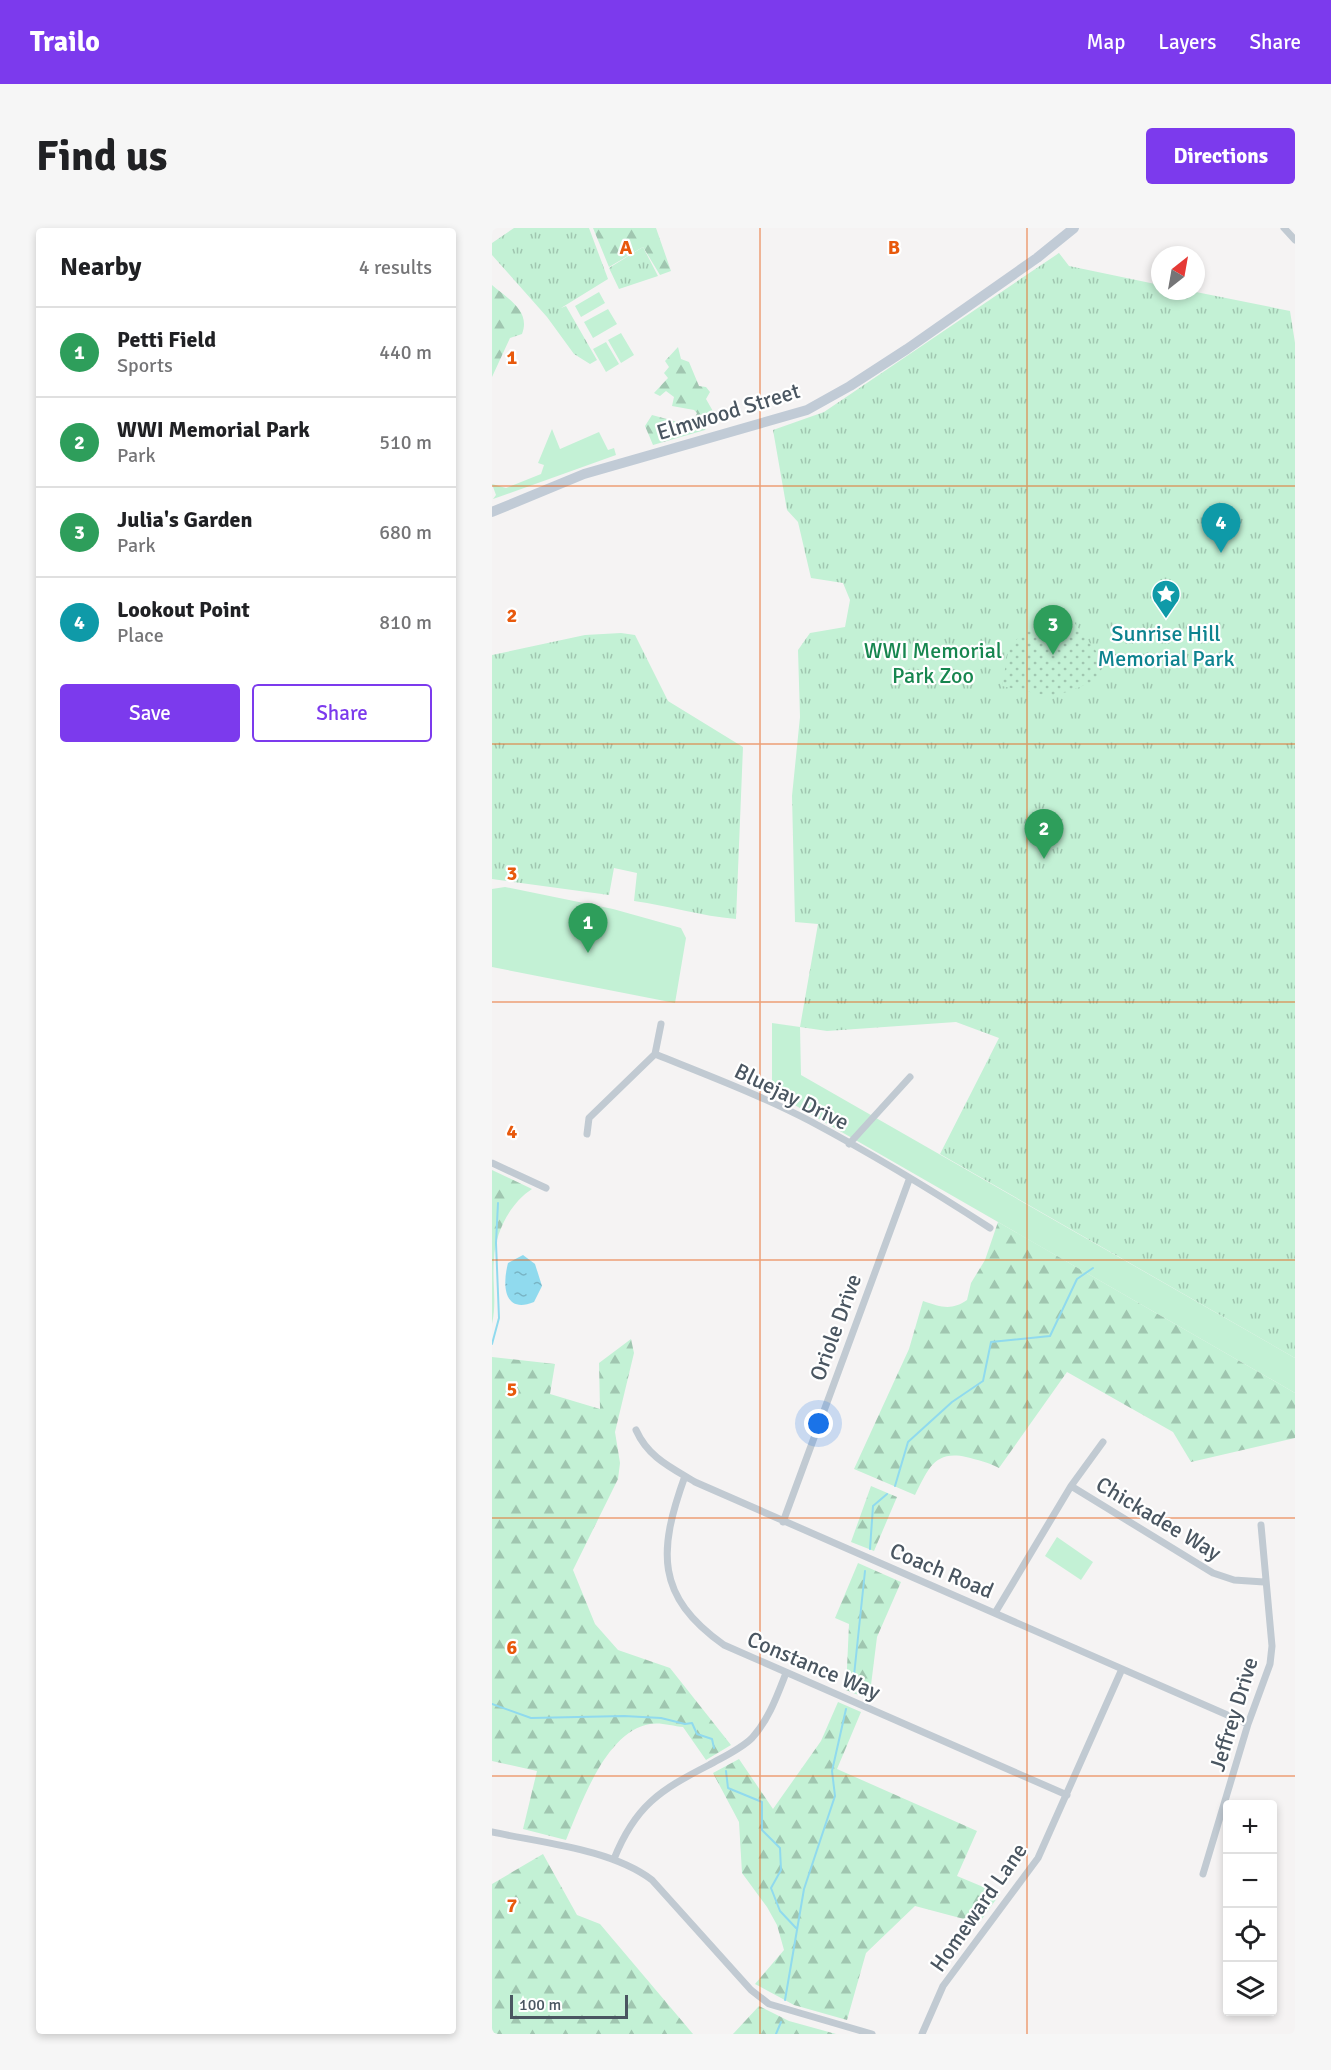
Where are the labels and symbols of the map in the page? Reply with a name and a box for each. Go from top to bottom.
text: A [620,235,633,260]
text: B [888,235,900,260]
north arrow [1151,246,1205,300]
text: 1 [507,345,518,370]
street label: Elmwood Street [653,377,803,446]
pin: 4 [1202,504,1240,553]
place icon: Sunrise Hill Memorial Park [1150,578,1182,620]
text: 2 [507,603,517,628]
pin: 3 [1034,606,1072,655]
place label: Sunrise Hill Memorial Park [1098,620,1234,672]
park label: WWI Memorial Park Zoo [864,637,1002,689]
pin: 2 [1024,810,1064,859]
text: 3 [507,861,517,886]
pin: 1 [568,904,608,953]
street label: Bluejay Drive [730,1057,853,1136]
text: 4 [507,1119,518,1144]
street label: Oriole Drive [804,1270,867,1384]
text: 5 [507,1377,517,1402]
your location [804,1409,833,1438]
street label: Chickadee Way [1091,1470,1227,1567]
street label: Coach Road [886,1537,998,1604]
street label: Constance Way [743,1625,885,1706]
text: 6 [507,1635,518,1660]
street label: Jeffrey Drive [1203,1654,1264,1775]
street label: Homeward Lane [924,1838,1033,1977]
text: 7 [507,1893,518,1918]
scale bar [510,1992,628,2020]

